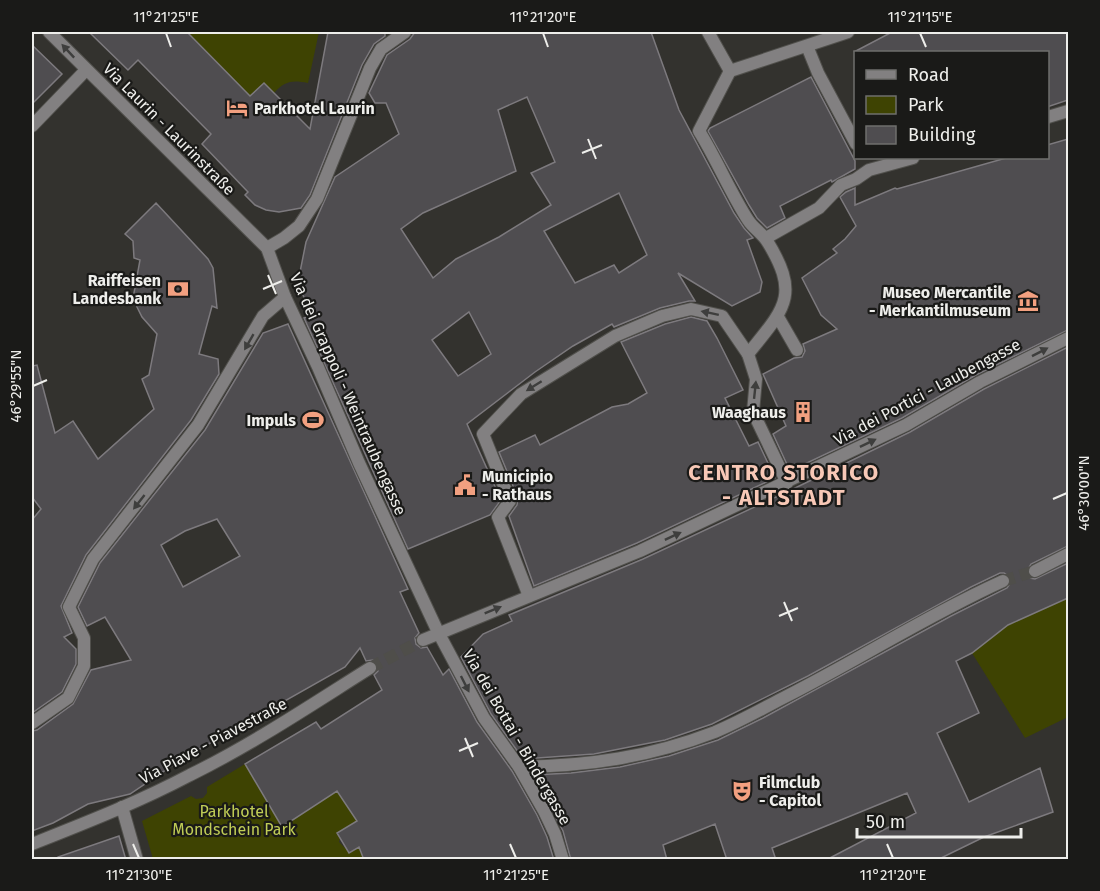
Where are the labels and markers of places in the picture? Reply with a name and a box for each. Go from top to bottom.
hotel icon: Parkhotel Laurin [225,96,249,120]
place label: Parkhotel Laurin [254,99,375,118]
place label: Raiffeisen Landesbank [73,271,161,308]
bank icon: Raiffeisen Landesbank [166,277,190,301]
place label: Museo Mercantile - Merkantilmuseum [869,283,1011,320]
museum icon: Museo Mercantile - Merkantilmuseum [1016,289,1040,313]
building icon: Waaghaus [791,400,815,424]
place label: Waaghaus [712,403,786,422]
sports icon: Impuls [301,408,325,432]
place label: Impuls [247,411,296,430]
place label: Municipio - Rathaus [482,467,553,504]
public building icon: Municipio - Rathaus [453,473,477,497]
place label: Filmclub - Capitol [759,773,821,810]
theatre icon: Filmclub - Capitol [730,779,754,803]

